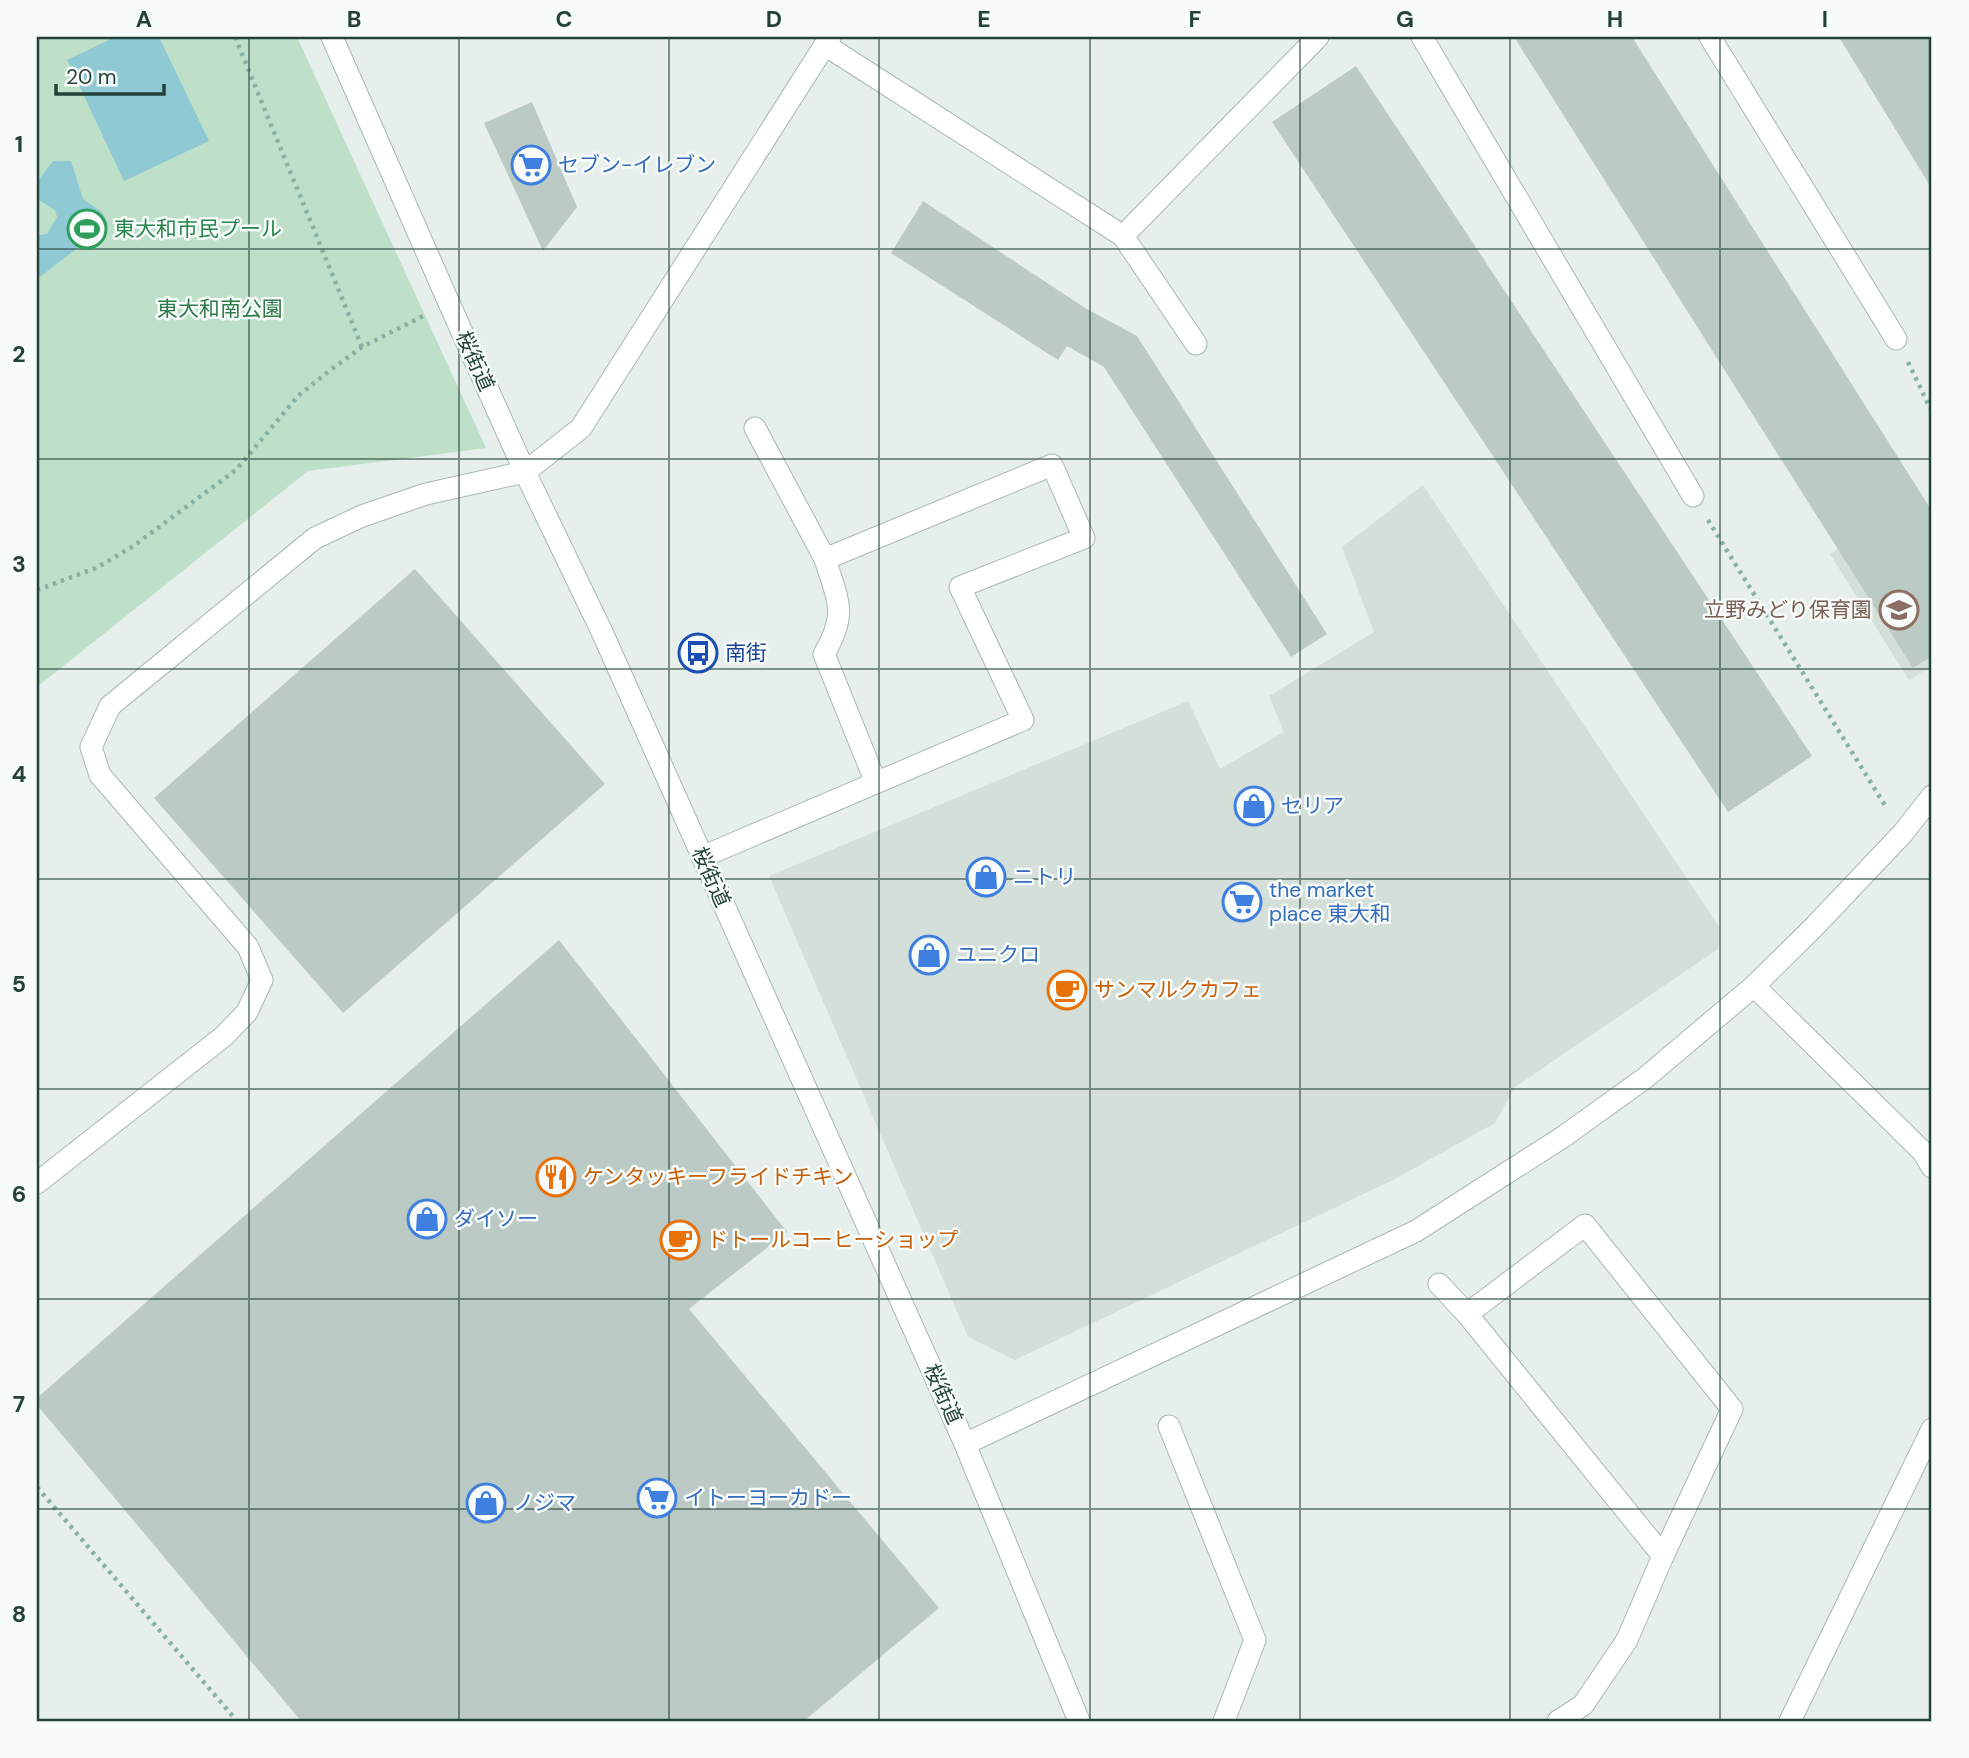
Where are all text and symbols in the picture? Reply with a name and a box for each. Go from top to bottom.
text: A [136,4,152,34]
text: B [347,4,361,34]
text: C [556,4,572,34]
text: D [766,4,782,34]
text: E [977,4,991,34]
text: F [1189,4,1202,34]
text: G [1396,4,1414,34]
text: H [1607,4,1623,34]
text: I [1822,4,1828,34]
scale bar [56,52,164,96]
text: 20 m [66,63,117,91]
text: 1 [15,129,23,159]
supermarket icon: セブン-イレブン [510,144,552,186]
place label: セブン-イレブン [558,151,716,179]
sports icon: 東大和市民プール [66,208,108,250]
place label: 東大和市民プール [114,215,282,243]
park label: 東大和南公園 [157,295,283,323]
street label: 桜街道 [449,327,501,395]
text: 2 [12,339,26,369]
text: 3 [12,549,26,579]
school or university icon: 立野みどり保育園 [1878,589,1920,631]
place label: 立野みどり保育園 [1704,596,1872,624]
bus stop icon: 南街 [677,632,719,674]
place label: 南街 [725,639,767,667]
text: 4 [12,759,27,789]
shop icon: セリア [1233,785,1275,827]
place label: セリア [1281,792,1344,820]
street label: 桜街道 [685,843,737,911]
shop icon: ニトリ [965,856,1007,898]
place label: ニトリ [1013,863,1076,891]
place label: the market place 東大和 [1269,876,1391,928]
supermarket icon: the market place 東大和 [1221,881,1263,923]
shop icon: ユニクロ [908,934,950,976]
place label: ユニクロ [956,941,1040,969]
text: 5 [12,969,26,999]
cafe icon: サンマルクカフェ [1046,969,1088,1011]
place label: サンマルクカフェ [1094,976,1262,1004]
restaurant icon: ケンタッキーフライドチキン [535,1156,577,1198]
place label: ケンタッキーフライドチキン [583,1163,853,1191]
text: 6 [12,1179,26,1209]
shop icon: ダイソー [406,1198,448,1240]
place label: ダイソー [454,1205,538,1233]
cafe icon: ドトールコーヒーショップ [659,1219,701,1261]
place label: ドトールコーヒーショップ [707,1226,958,1254]
street label: 桜街道 [917,1360,969,1428]
text: 7 [13,1389,25,1419]
supermarket icon: イトーヨーカドー [636,1477,678,1519]
shop icon: ノジマ [465,1482,507,1524]
place label: イトーヨーカドー [684,1484,852,1512]
place label: ノジマ [513,1489,576,1517]
text: 8 [12,1599,26,1629]

